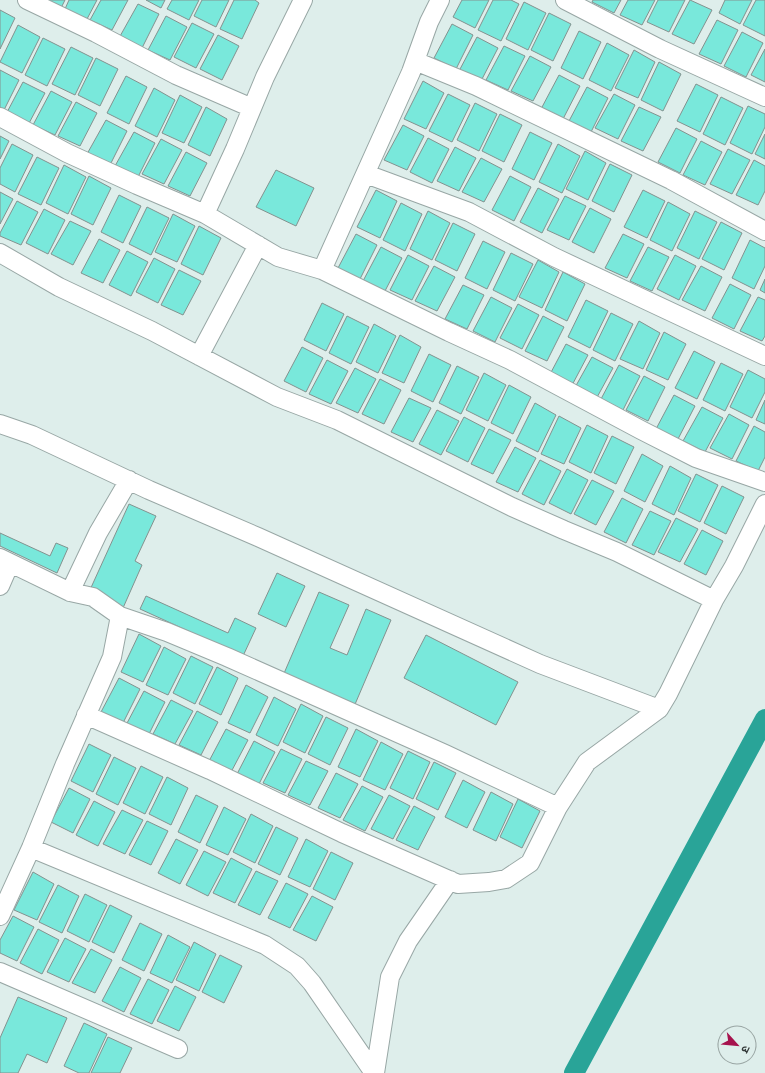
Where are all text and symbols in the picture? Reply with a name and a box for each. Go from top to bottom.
north arrow [717,1025,757,1065]
text: उ [738,1043,754,1056]

